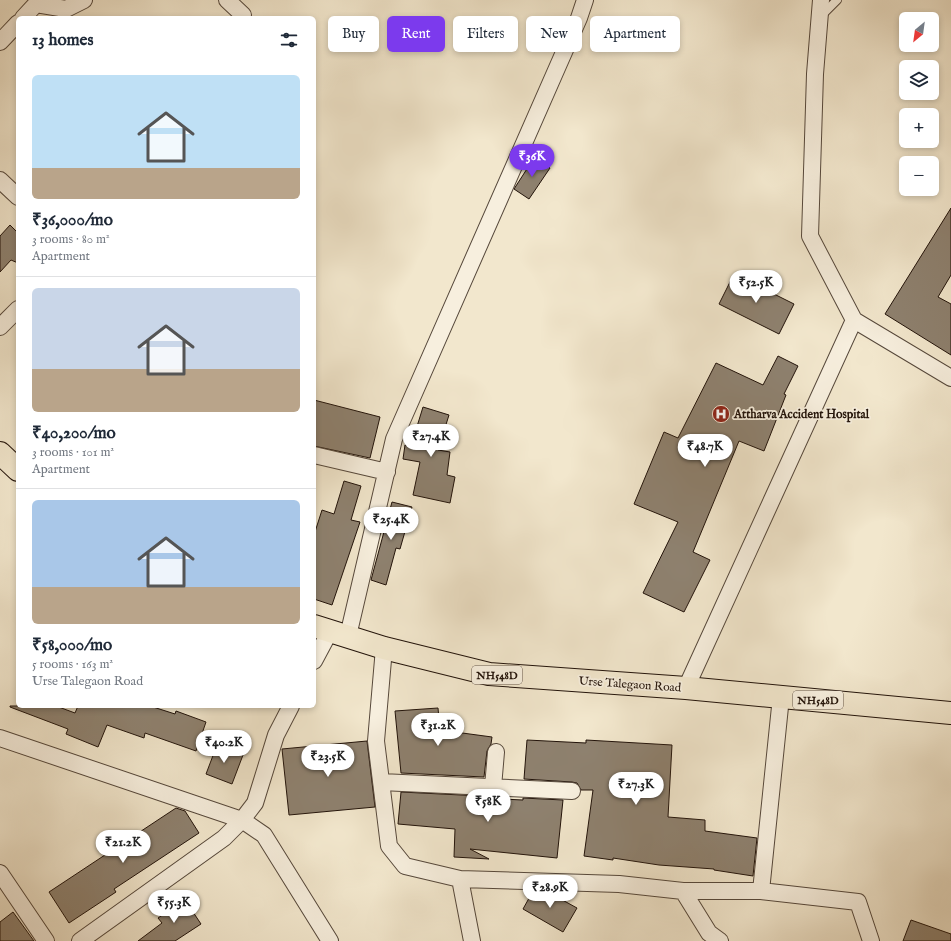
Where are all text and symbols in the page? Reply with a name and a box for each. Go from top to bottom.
north arrow [899,12,939,52]
map controls [899,12,939,196]
chip: Buy [328,16,379,52]
chip: Rent [387,16,445,52]
chip: Filters [453,16,518,52]
chip: New [526,16,582,52]
chip: Apartment [590,16,680,52]
icon: filters [278,29,300,51]
text: 13 homes [32,30,93,51]
button: layers [899,60,939,100]
icon: home [130,101,202,173]
button: + [899,108,939,148]
pin: ₹36K [508,144,556,178]
text: ₹36K [518,148,546,165]
button: − [899,156,939,196]
text: ₹36,000/mo [32,210,113,231]
text: 3 rooms · 80 m² [32,231,110,248]
text: Apartment [32,248,90,265]
pin: ₹52.5K [723,270,789,304]
text: ₹52.5K [738,274,774,291]
icon: home [130,314,202,386]
hospital icon: Attharva Accident Hospital [711,404,731,424]
place label: Attharva Accident Hospital [733,407,870,423]
text: ₹40,200/mo [32,423,116,444]
pin: ₹27.4K [398,424,464,458]
text: ₹27.4K [412,428,450,445]
pin: ₹48.7K [672,434,738,468]
text: ₹48.7K [687,438,723,455]
text: 3 rooms · 101 m² [32,444,114,461]
text: Apartment [32,461,90,478]
pin: ₹25.4K [358,507,424,541]
text: ₹25.4K [373,511,409,528]
icon: home [130,526,202,598]
text: ₹58,000/mo [32,635,112,656]
text: 5 rooms · 163 m² [32,656,113,673]
road number: NH548D [472,666,522,684]
text: Urse Talegaon Road [32,673,143,690]
street label: Urse Talegaon Road [578,673,682,696]
road number: NH548D [793,691,843,709]
pin: ₹31.2K [405,713,471,747]
text: ₹31.2K [420,717,456,734]
pin: ₹40.2K [191,730,257,764]
text: ₹40.2K [205,734,243,751]
pin: ₹23.5K [295,744,361,778]
text: ₹23.5K [310,748,346,765]
pin: ₹27.3K [603,772,669,806]
text: ₹27.3K [618,776,654,793]
pin: ₹58K [464,789,512,823]
text: ₹58K [475,793,501,810]
pin: ₹21.2K [90,830,156,864]
text: ₹21.2K [105,834,141,851]
pin: ₹28.9K [517,875,583,909]
text: ₹28.9K [532,879,568,896]
pin: ₹55.3K [141,890,207,924]
text: ₹55.3K [157,894,191,911]

